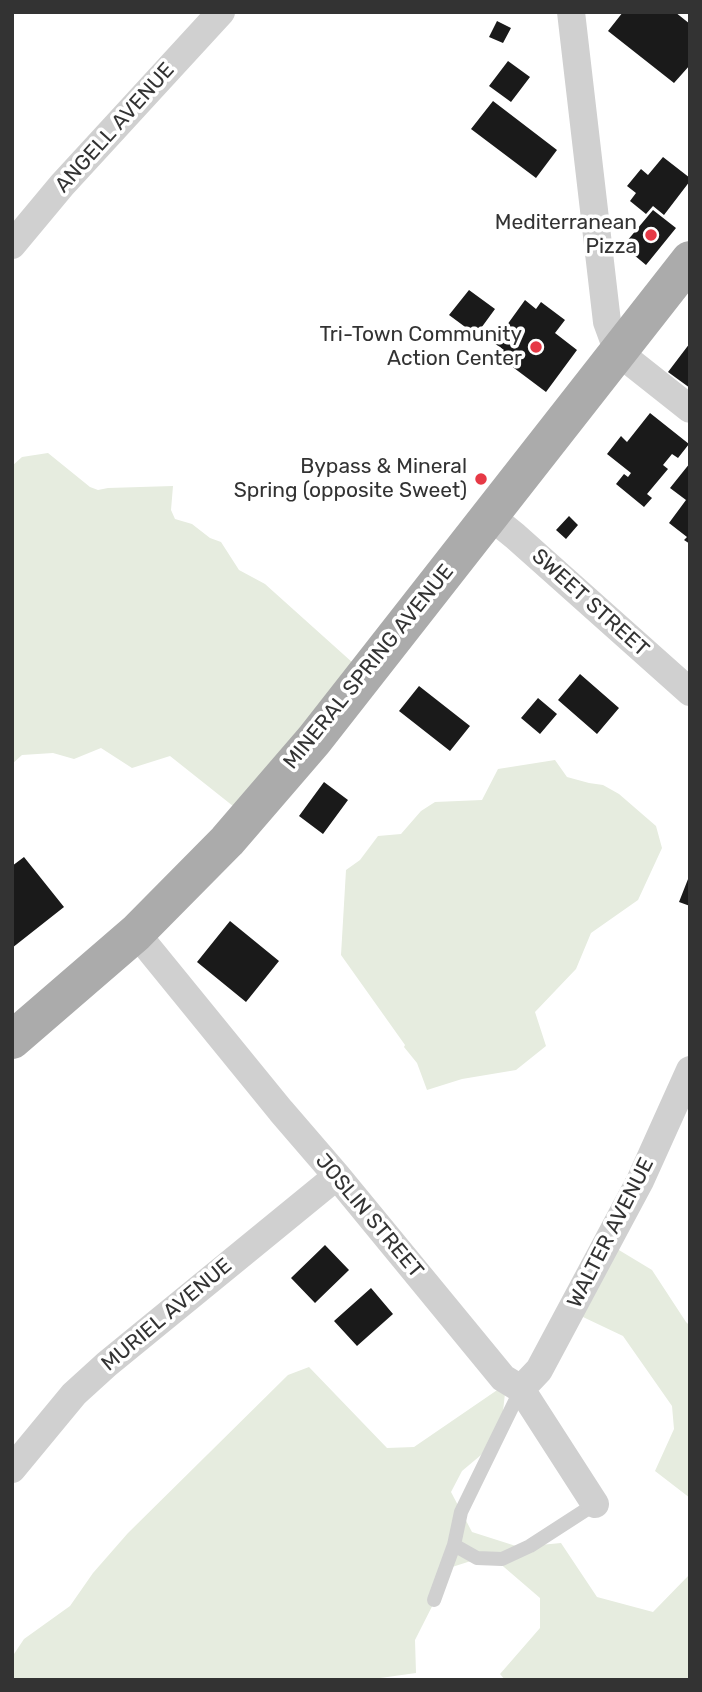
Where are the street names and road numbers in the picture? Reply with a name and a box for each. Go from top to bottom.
street label: ANGELL AVENUE [50,58,180,198]
street label: SWEET STREET [526,544,654,662]
street label: MINERAL SPRING AVENUE [279,560,459,774]
street label: JOSLIN STREET [310,1149,428,1283]
street label: WALTER AVENUE [562,1154,660,1312]
street label: MURIEL AVENUE [97,1253,237,1377]

